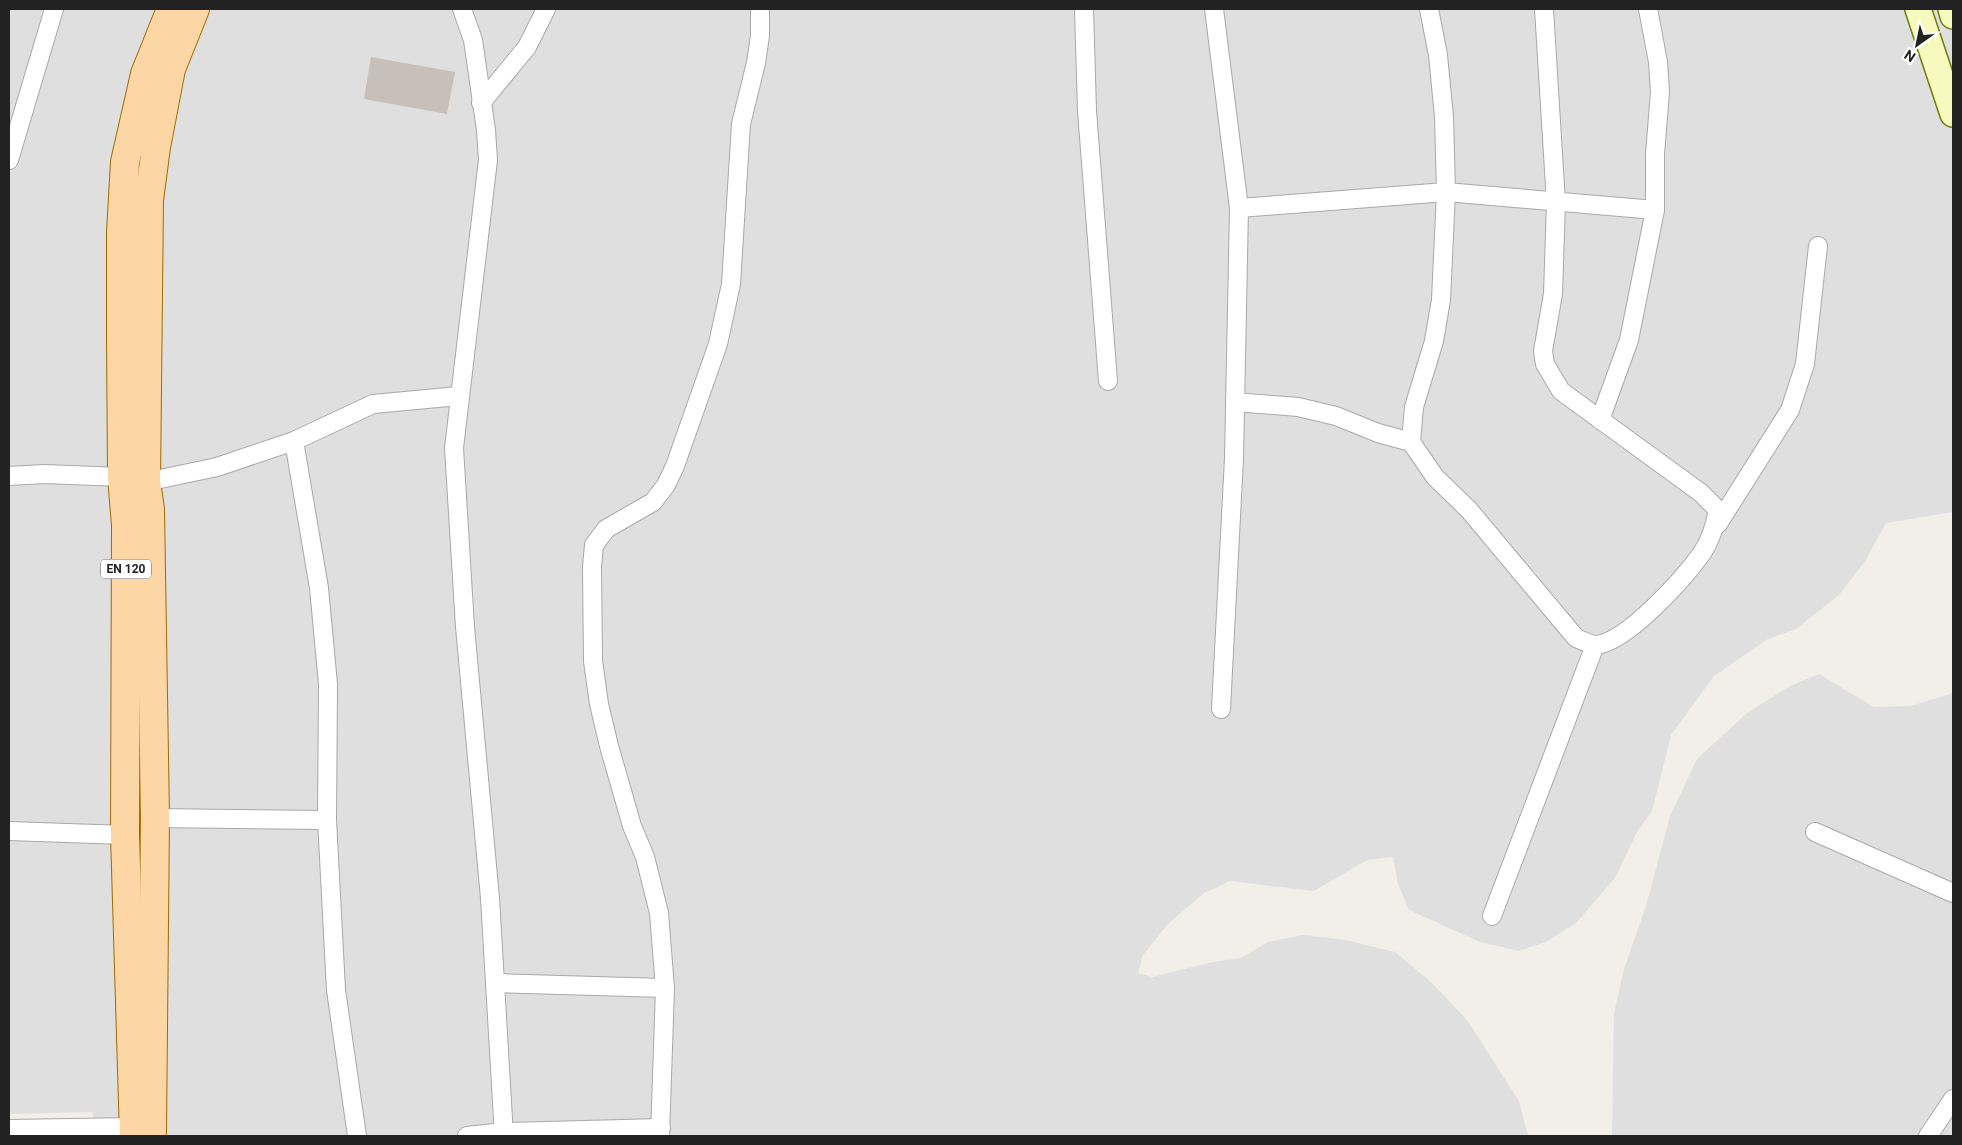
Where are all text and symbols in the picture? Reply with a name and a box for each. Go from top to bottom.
north arrow [1892,20,1942,70]
text: N [1901,46,1918,65]
road number: EN 120 [101,560,151,578]

